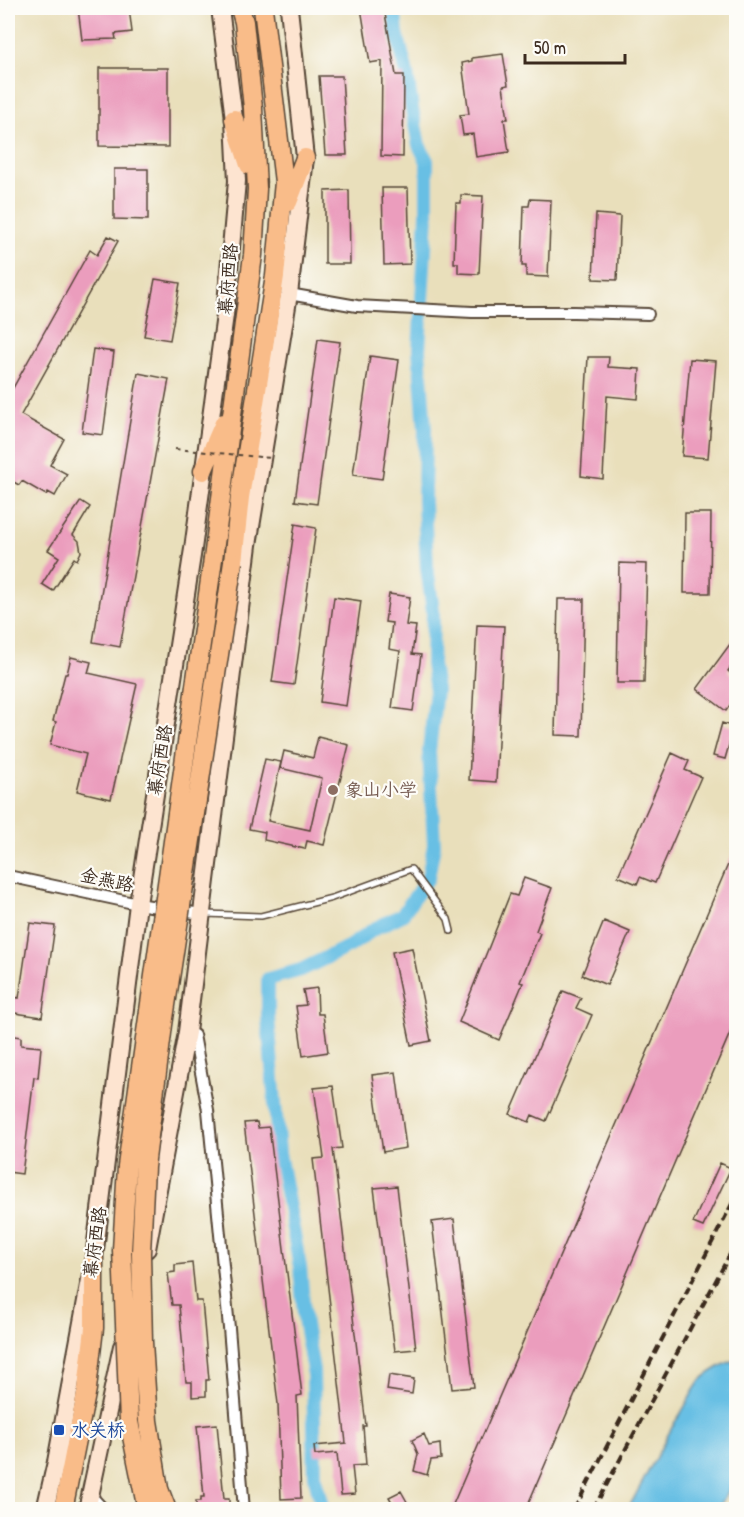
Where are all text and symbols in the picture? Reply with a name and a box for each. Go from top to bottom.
scale bar [525,27,626,65]
text: 50 m [534,35,566,60]
street label: 幕府西路 [212,242,243,316]
street label: 幕府西路 [142,722,177,797]
place label: 象山小学 [345,777,417,802]
marker: 象山小学 [326,783,340,797]
street label: 金燕路 [78,862,136,897]
street label: 幕府西路 [77,1205,112,1279]
place label: 水关桥 [71,1417,125,1442]
marker: 水关桥 [52,1423,66,1437]

